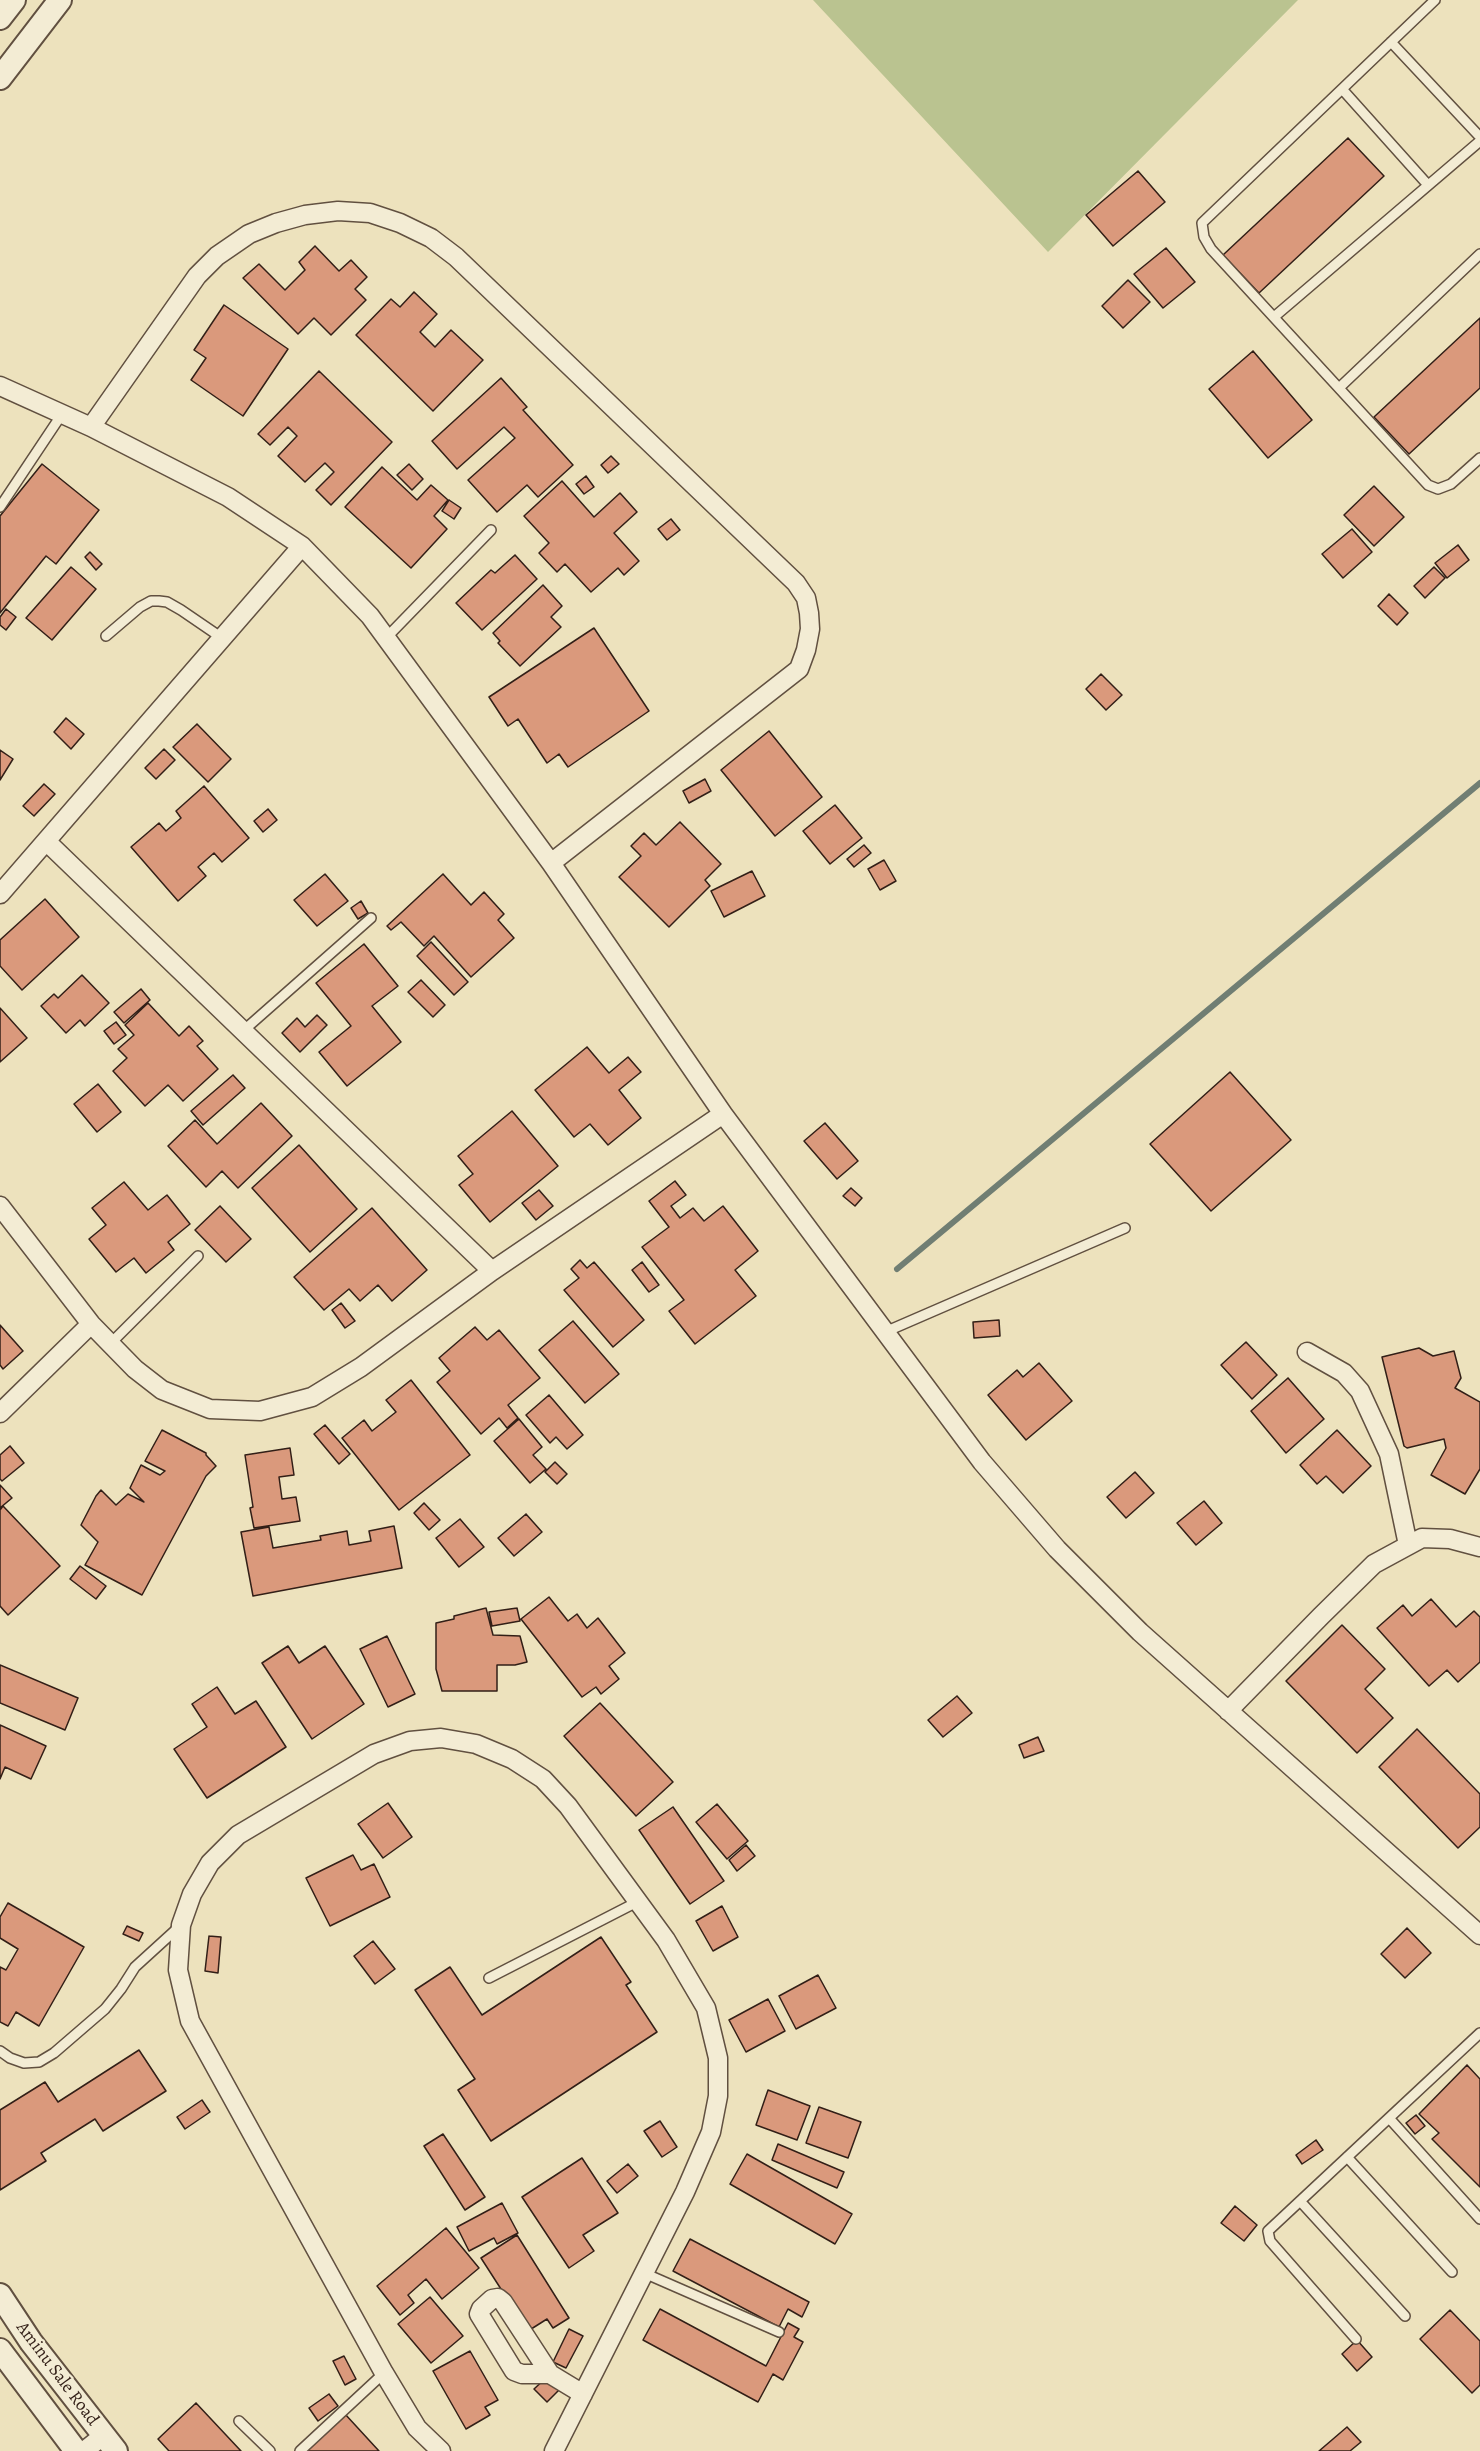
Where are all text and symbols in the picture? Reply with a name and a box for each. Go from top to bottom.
street label: Aminu Sale Road [11,2318,103,2430]

